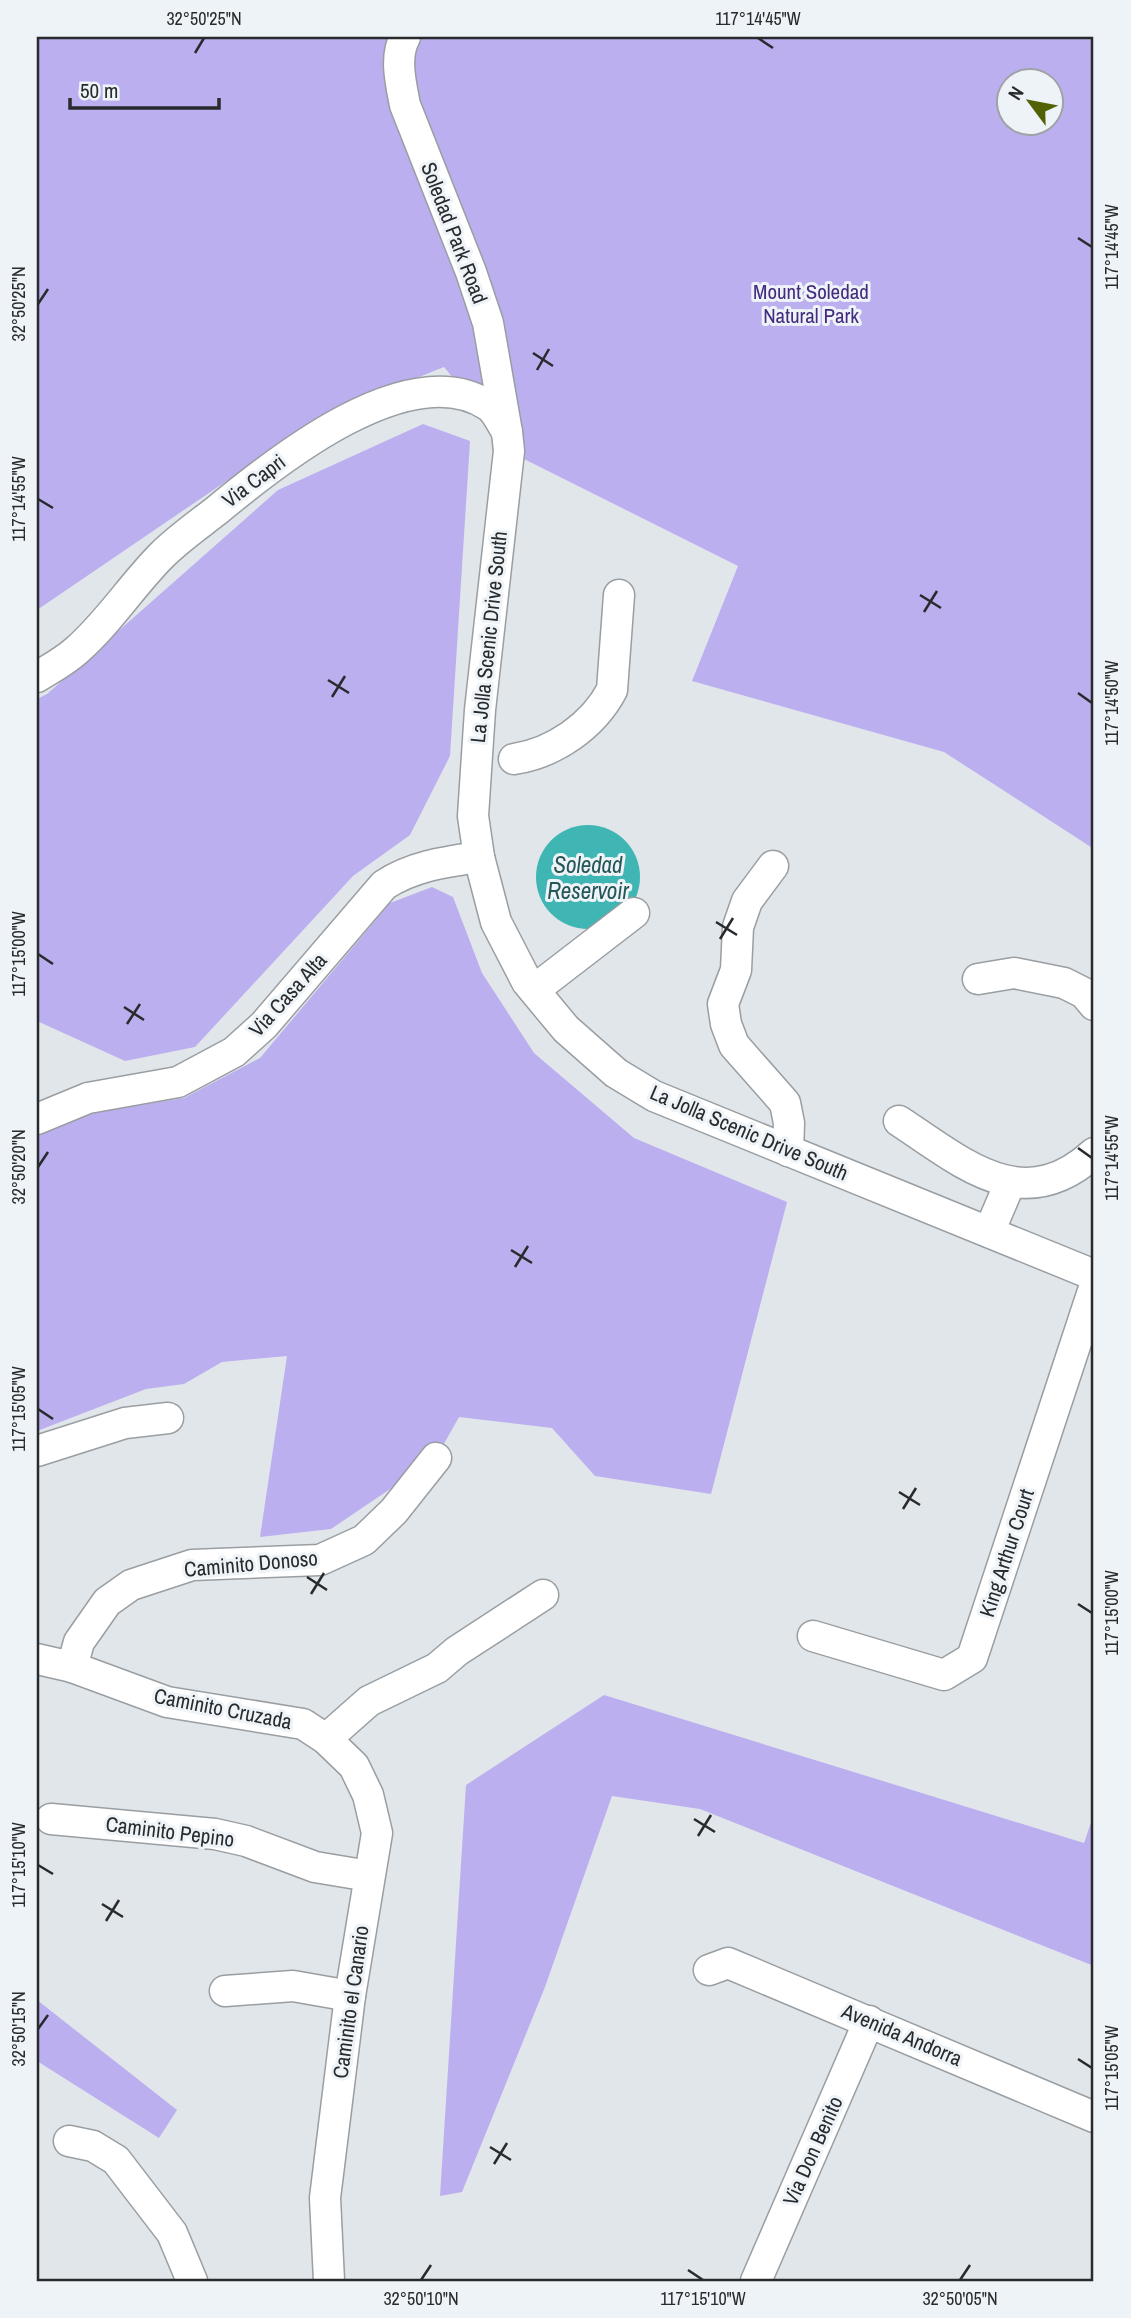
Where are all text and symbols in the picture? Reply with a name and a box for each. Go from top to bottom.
text: 32°50'25"N [166,6,242,31]
text: 117°14'45"W [715,6,801,31]
scale bar [70,66,219,110]
north arrow [995,66,1064,136]
text: 50 m [80,76,118,105]
text: N [1002,81,1030,105]
street label: Soledad Park Road [414,158,495,308]
text: 117°14'45"W [1099,204,1124,290]
text: 32°50'25"N [6,266,31,342]
park label: Mount Soledad Natural Park [753,277,869,330]
street label: Via Capri [216,447,291,514]
text: 117°14'55"W [6,456,31,542]
street label: La Jolla Scenic Drive South [463,530,514,744]
text: 117°14'50"W [1099,660,1124,746]
water label: Soledad Reservoir [547,849,630,906]
text: 117°15'00"W [6,911,31,997]
street label: Via Casa Alta [242,946,333,1043]
street label: La Jolla Scenic Drive South [646,1078,853,1187]
text: 117°14'55"W [1099,1115,1124,1201]
text: 32°50'20"N [6,1129,31,1205]
text: 117°15'05"W [6,1366,31,1452]
street label: King Arthur Court [972,1485,1041,1621]
street label: Caminito Donoso [183,1543,319,1584]
text: 117°15'00"W [1099,1570,1124,1656]
street label: Caminito Cruzada [152,1681,295,1736]
street label: Caminito Pepino [104,1809,236,1854]
text: 117°15'10"W [6,1822,31,1908]
street label: Caminito el Canario [325,1924,376,2080]
text: 32°50'15"N [6,1991,31,2067]
street label: Avenida Andorra [837,1996,967,2073]
text: 117°15'05"W [1099,2025,1124,2111]
street label: Via Don Benito [776,2092,849,2210]
text: 32°50'10"N [383,2286,459,2311]
text: 117°15'10"W [660,2286,746,2311]
text: 32°50'05"N [922,2286,998,2311]

